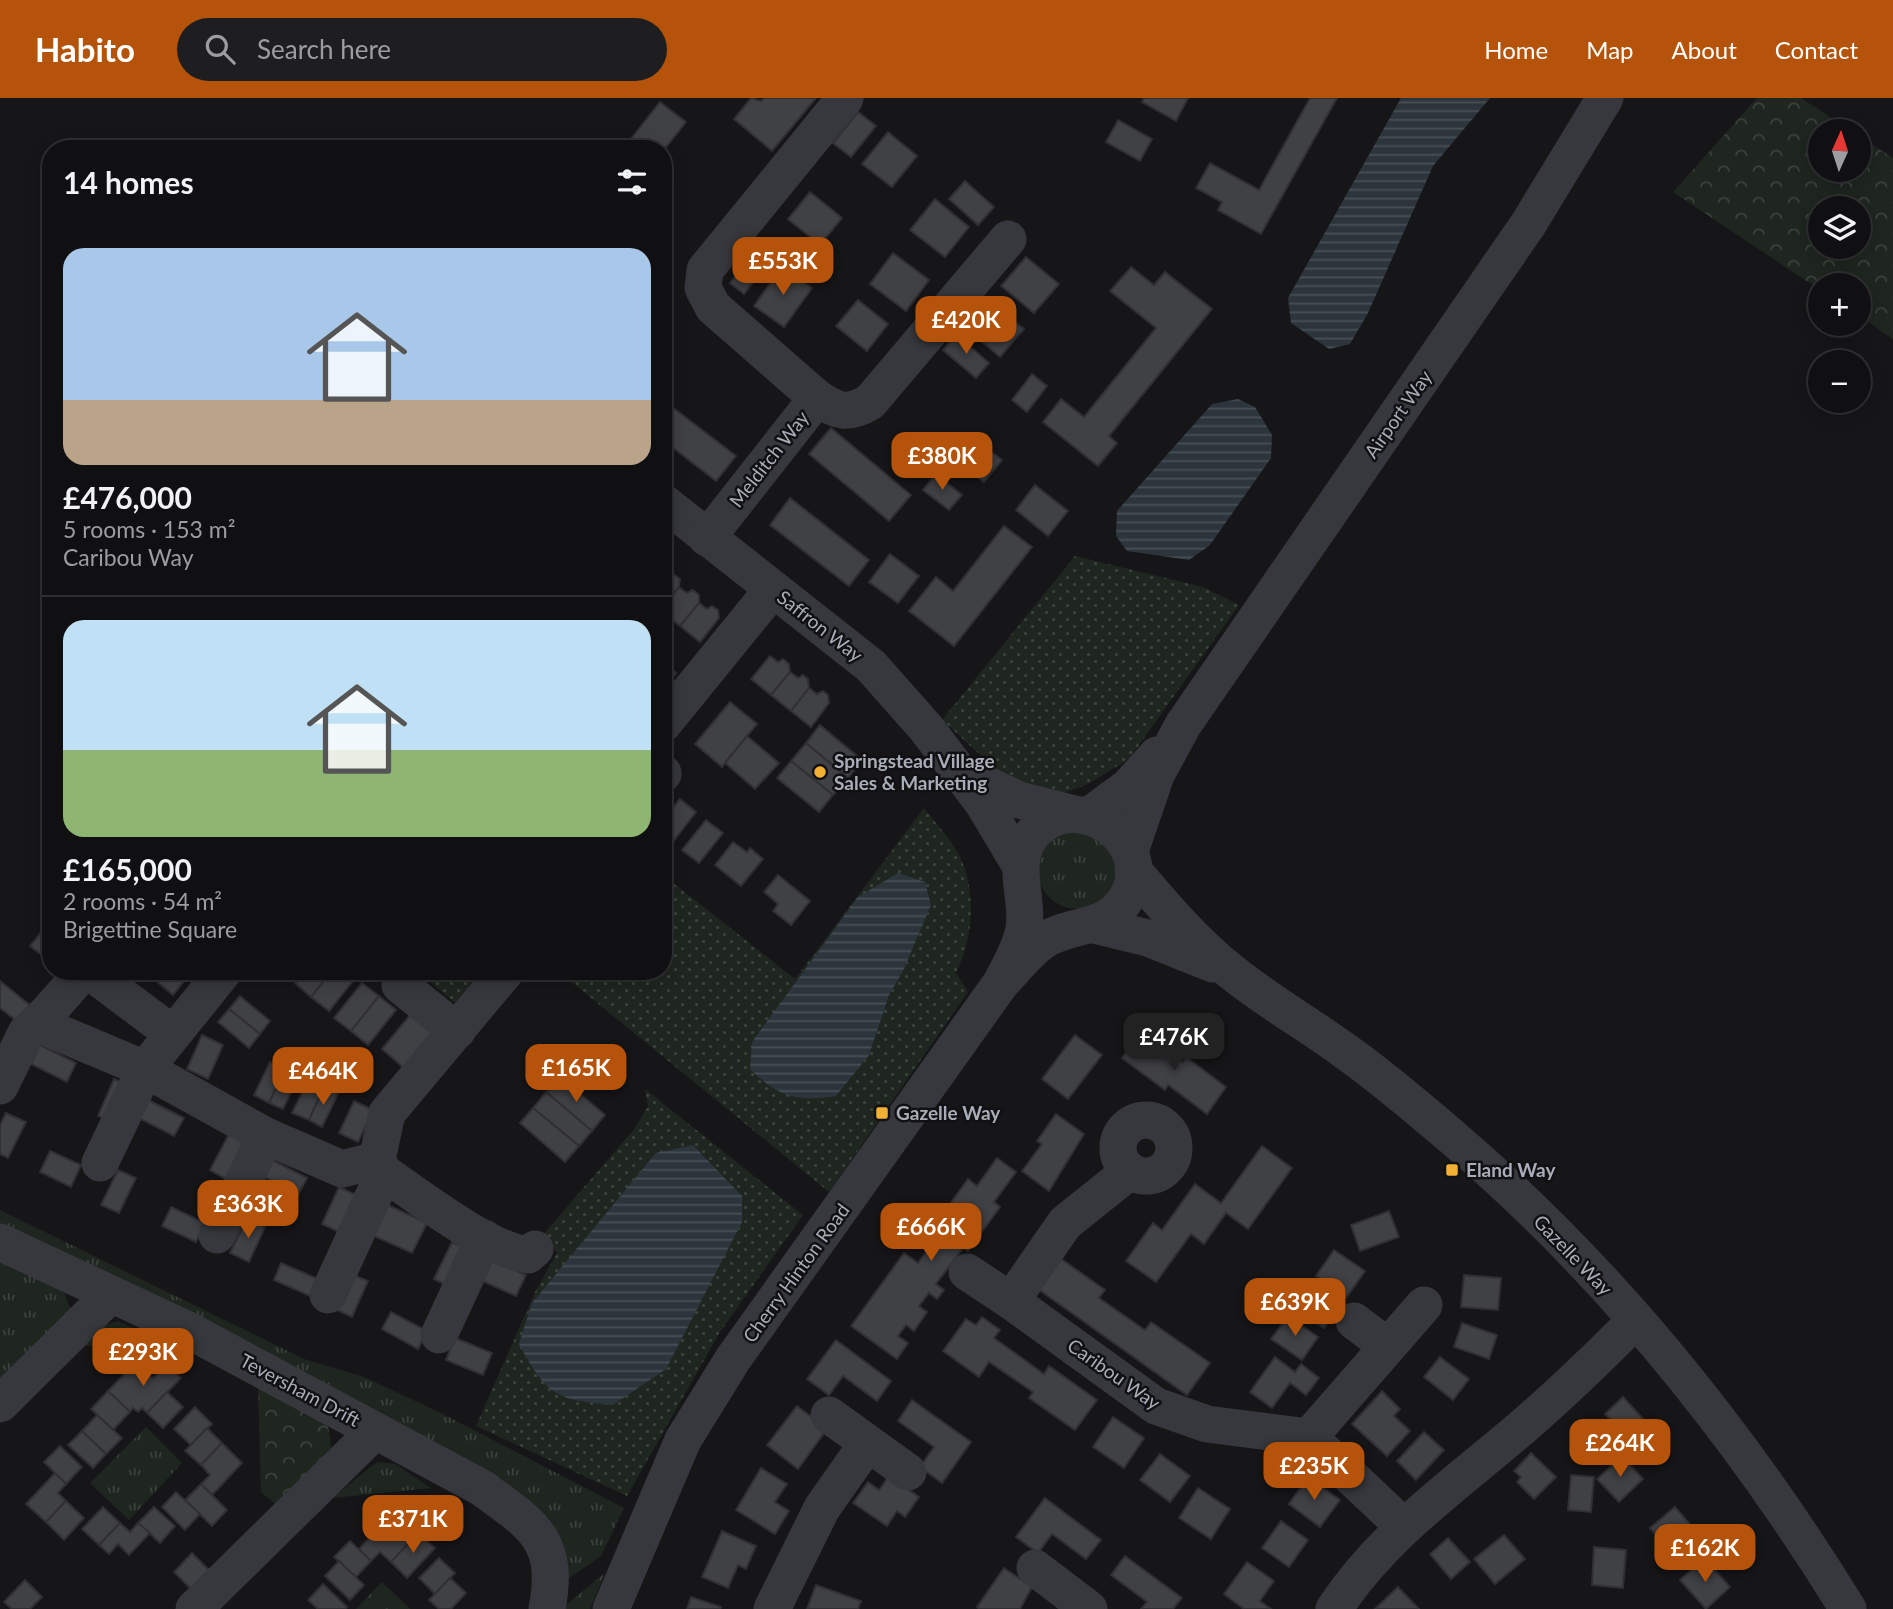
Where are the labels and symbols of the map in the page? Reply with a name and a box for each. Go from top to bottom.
north arrow [1808,119,1871,182]
pin: £553K [734,238,832,297]
pin: £420K [917,296,1015,356]
street label: Airport Way [1359,365,1436,462]
street label: Melditch Way [724,406,813,511]
pin: £380K [893,432,991,492]
street label: Saffron Way [773,585,868,666]
place label: Springstead Village Sales & Marketing [834,749,995,794]
marker: Springstead Village Sales & Marketing [812,764,828,780]
pin: £476K [1125,1014,1223,1073]
pin: £165K [527,1044,625,1104]
pin: £464K [274,1048,372,1107]
place label: Gazelle Way [896,1101,1001,1124]
marker: Gazelle Way [874,1105,890,1121]
place label: Eland Way [1466,1158,1556,1181]
marker: Eland Way [1444,1162,1460,1178]
pin: £363K [199,1180,297,1240]
street label: Cherry Hinton Road [738,1199,854,1347]
pin: £666K [882,1204,980,1263]
street label: Gazelle Way [1529,1210,1618,1300]
pin: £639K [1246,1278,1344,1338]
pin: £293K [94,1328,192,1388]
street label: Caribou Way [1064,1333,1165,1414]
street label: Teversham Drift [236,1348,364,1431]
pin: £264K [1571,1420,1669,1479]
pin: £235K [1265,1442,1363,1502]
pin: £371K [364,1496,462,1555]
pin: £162K [1656,1524,1754,1584]

